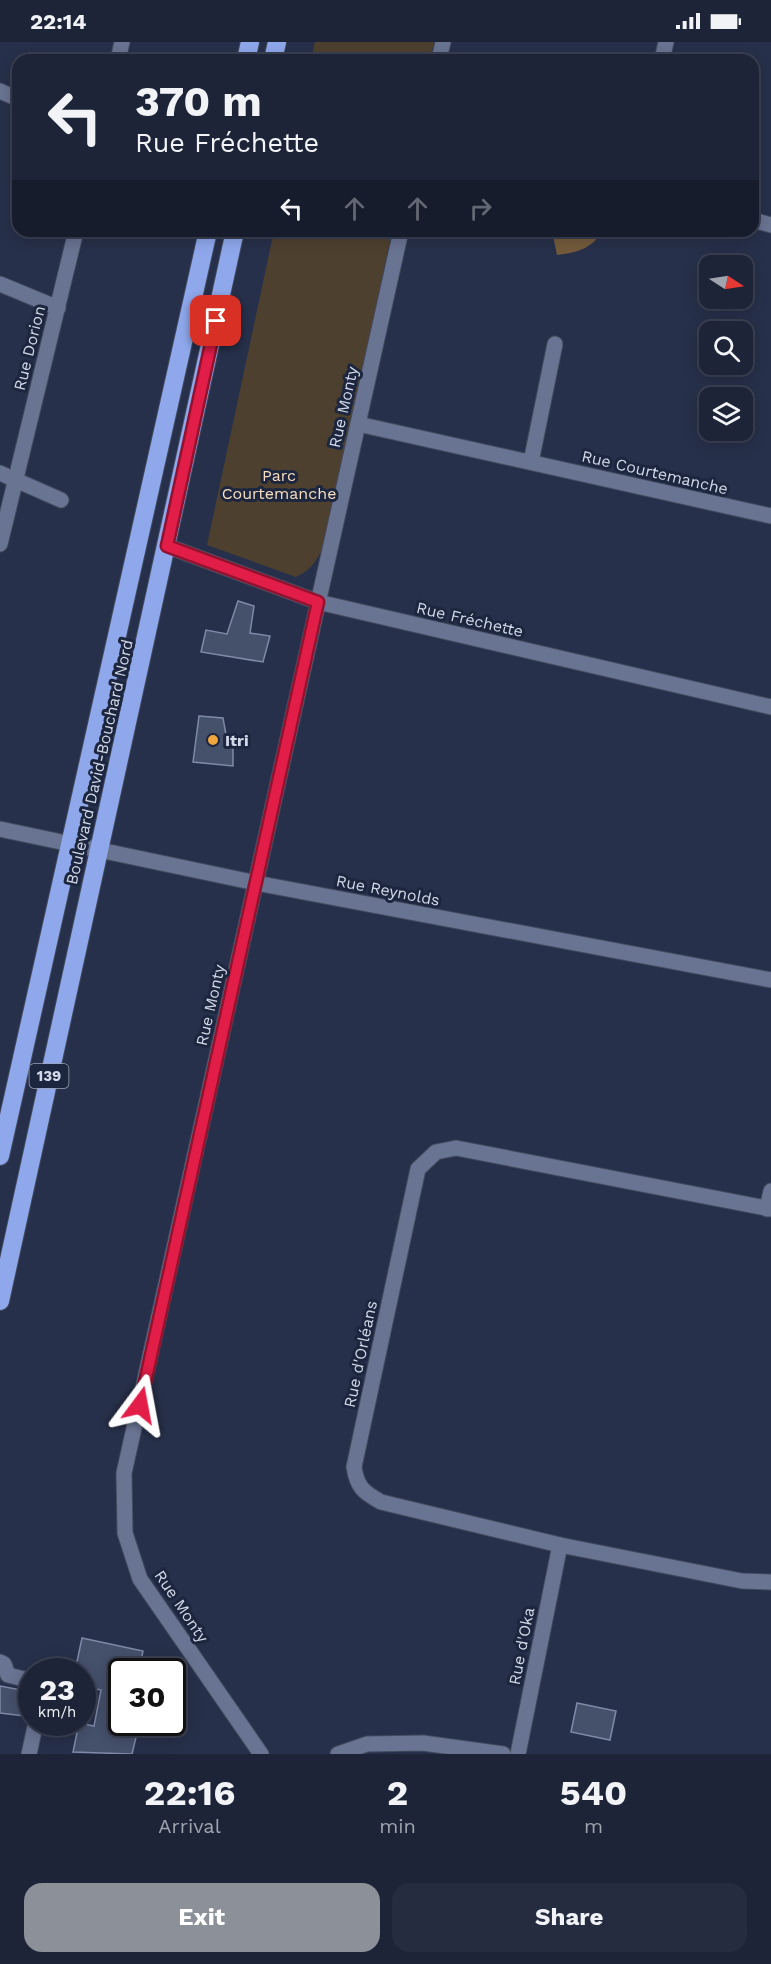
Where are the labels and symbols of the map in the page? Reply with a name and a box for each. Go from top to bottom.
north arrow [699,255,753,309]
pin [190,295,241,346]
street label: Rue Dorion [10,304,49,392]
street label: Rue Monty [325,364,362,450]
street label: Rue Courtemanche [580,446,730,499]
park label: Parc Courtemanche [222,466,336,503]
street label: Rue Fréchette [415,598,525,641]
street label: Boulevard David-Bouchard Nord [62,638,137,887]
place label: Itri [225,731,249,750]
marker: Itri [206,733,220,747]
street label: Rue Reynolds [334,871,441,910]
street label: Rue Monty [192,962,229,1048]
road number: 139 [29,1064,68,1088]
street label: Rue d'Orléans [340,1299,381,1409]
position arrow [108,1373,172,1437]
street label: Rue Monty [151,1567,213,1647]
street label: Rue d'Oka [505,1606,538,1687]
speed limit sign: 30 [108,1658,186,1736]

